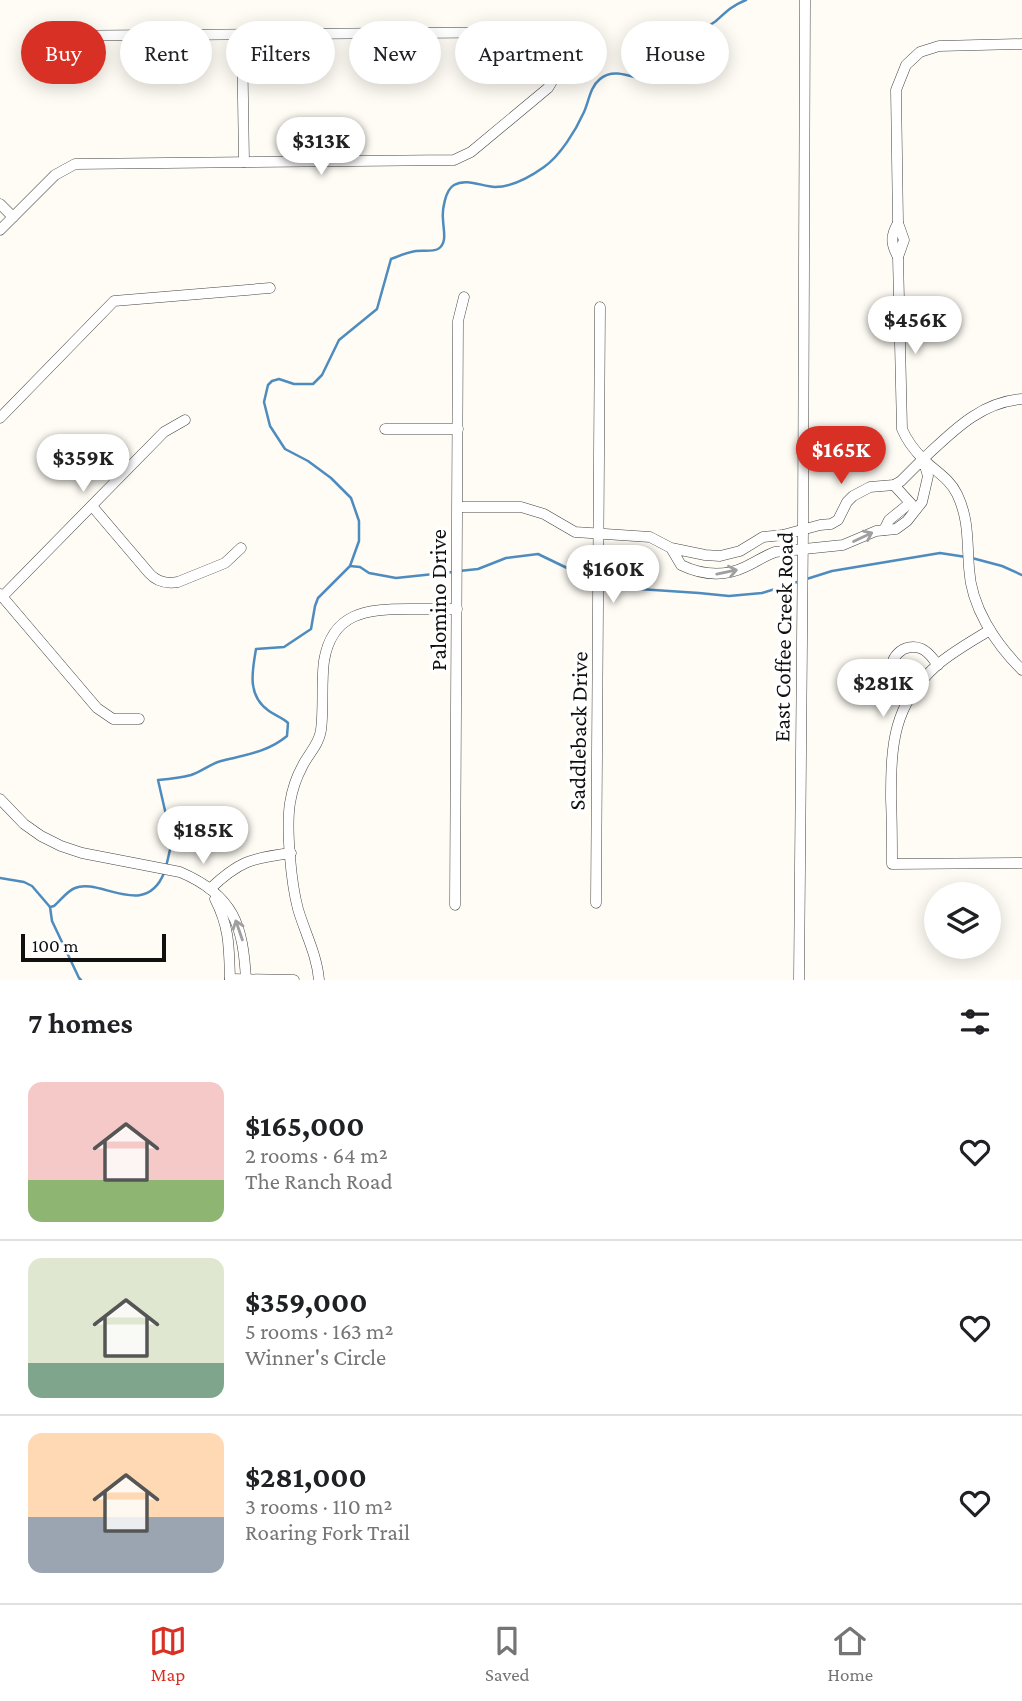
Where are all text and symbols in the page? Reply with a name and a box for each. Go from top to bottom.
chip: Buy [21,21,106,84]
chip: Rent [120,21,212,84]
chip: Filters [226,21,335,84]
chip: New [349,21,441,84]
chip: Apartment [455,21,607,84]
chip: House [621,21,729,84]
pin: $313K [272,118,370,177]
text: $313K [292,127,350,153]
pin: $456K [866,296,964,356]
text: $456K [884,306,946,332]
pin: $165K [792,426,890,486]
pin: $359K [34,434,132,494]
text: $165K [812,436,870,462]
text: $359K [52,444,114,470]
street label: Palomino Drive [425,529,451,671]
one-way arrow [852,530,873,543]
street label: East Coffee Creek Road [768,532,798,742]
pin: $160K [564,546,662,605]
text: $160K [582,555,644,581]
one-way arrow [715,564,738,578]
street label: Saddleback Drive [564,651,592,811]
pin: $281K [834,660,932,719]
text: $281K [853,669,913,695]
pin: $185K [154,806,252,866]
text: $185K [173,816,233,842]
map controls [924,882,1001,959]
button: layers [924,882,1001,959]
one-way arrow [232,919,245,941]
scale bar [21,931,166,963]
text: 100 m [32,935,79,956]
icon: filters [956,1003,994,1041]
text: 7 homes [28,1006,133,1039]
text: $165,000 [245,1109,365,1142]
icon: home [84,1110,168,1194]
icon: heart [956,1133,994,1171]
text: 2 rooms · 64 m² [245,1142,388,1168]
text: The Ranch Road [245,1168,393,1194]
text: $359,000 [245,1285,368,1318]
icon: home [84,1286,168,1370]
icon: heart [956,1309,994,1347]
text: 5 rooms · 163 m² [245,1318,394,1344]
text: Winner's Circle [245,1344,386,1370]
text: $281,000 [245,1460,367,1493]
icon: home [84,1461,168,1545]
icon: heart [956,1484,994,1522]
text: 3 rooms · 110 m² [245,1493,392,1519]
text: Roaring Fork Trail [245,1519,410,1545]
tab: Map [149,1622,187,1685]
tab: Saved [485,1622,530,1685]
tab: Home [827,1622,873,1685]

